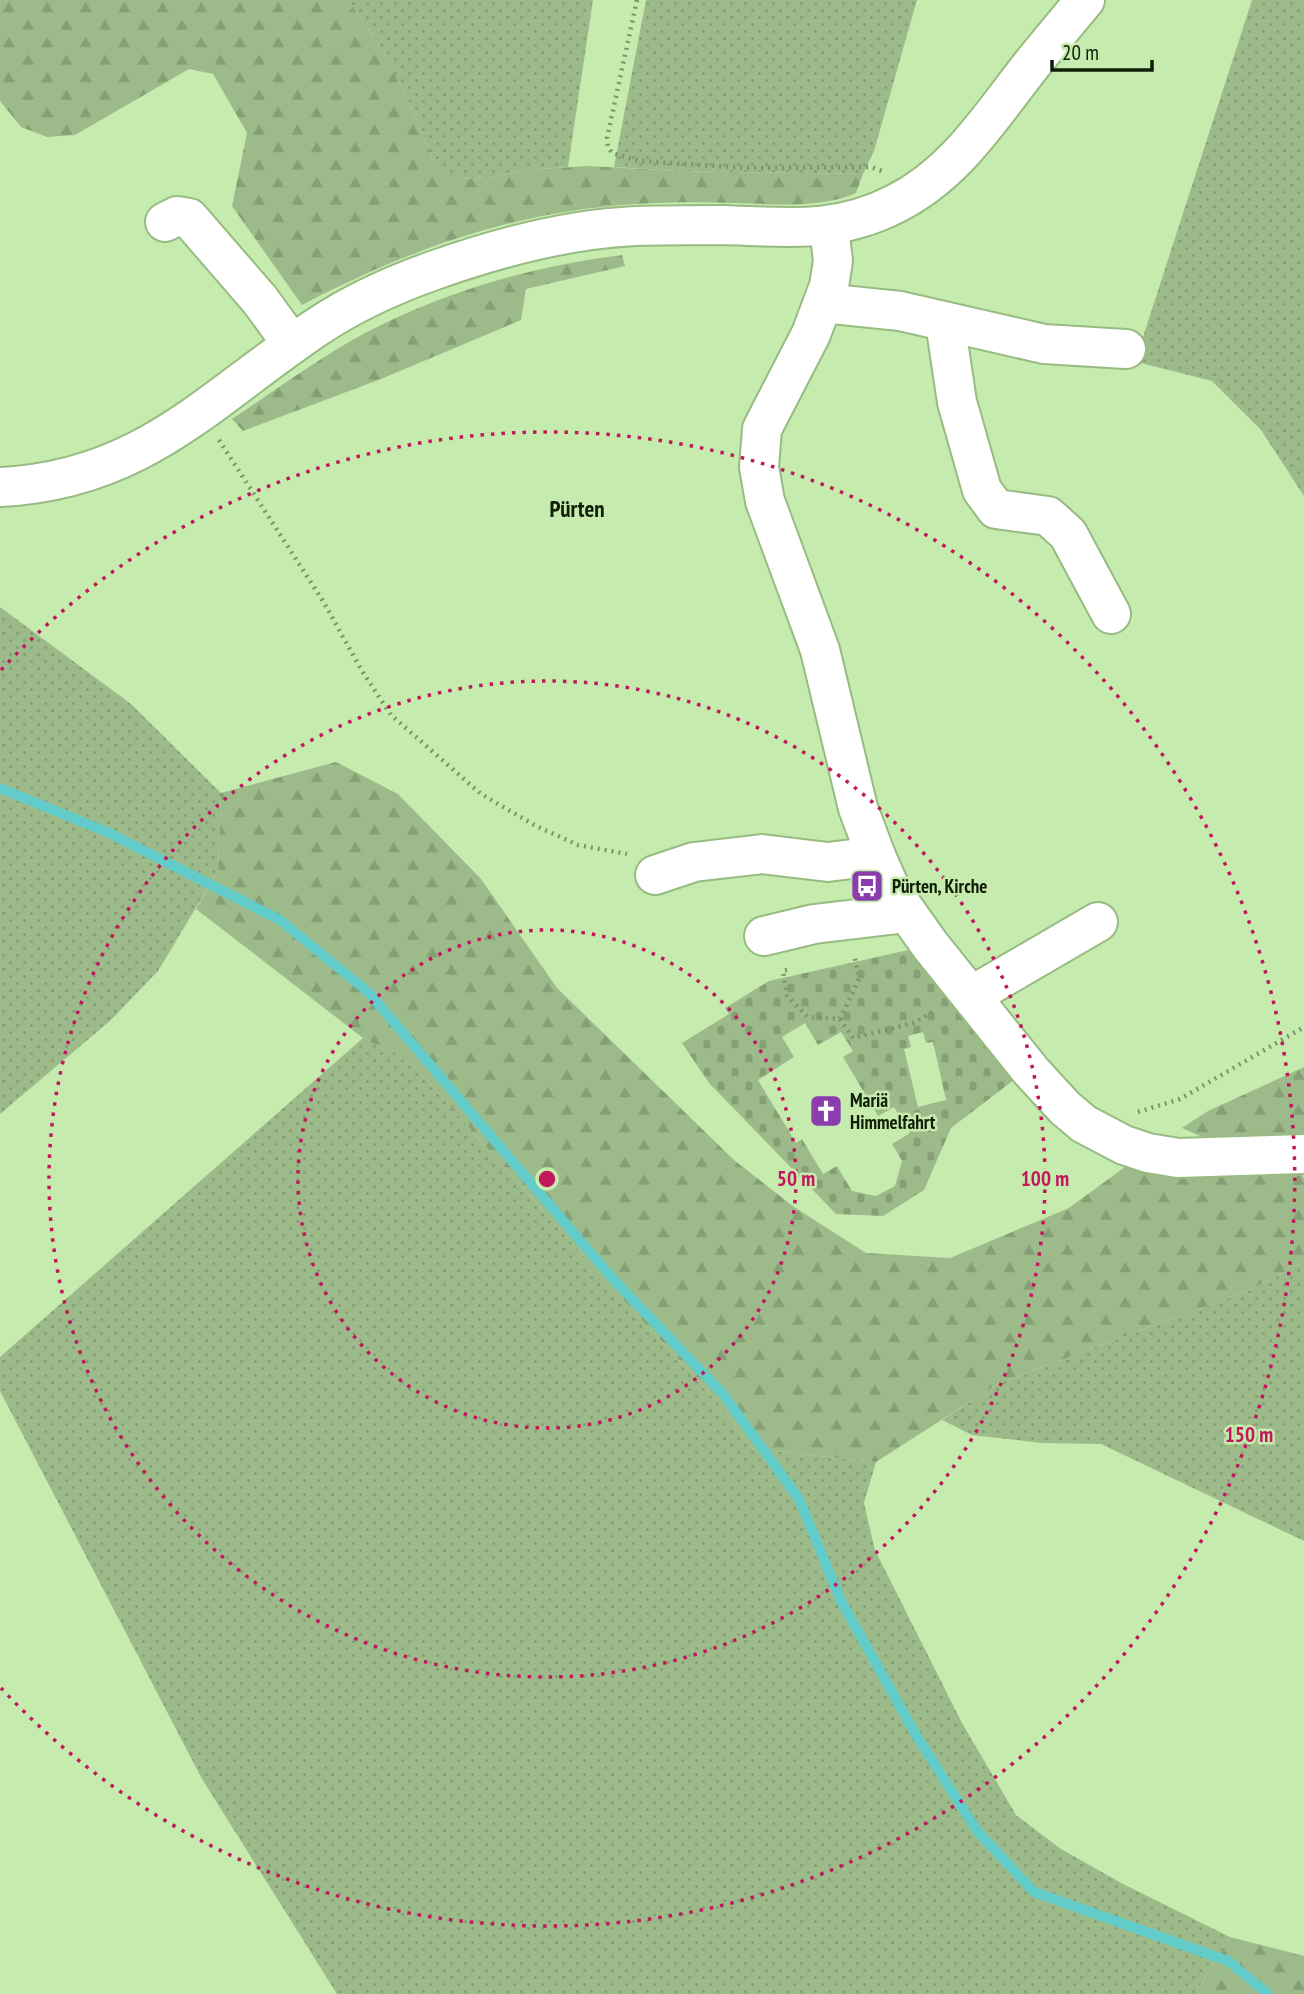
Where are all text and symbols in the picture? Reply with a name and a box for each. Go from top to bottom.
scale bar [1052,28,1152,72]
text: 20 m [1062,39,1099,66]
district label: Pürten [549,494,605,523]
bus stop icon: Pürten, Kirche [848,867,886,905]
place label: Pürten, Kirche [892,874,987,898]
place label: Mariä Himmelfahrt [850,1088,936,1134]
church icon: Mariä Himmelfahrt [807,1092,845,1130]
text: 50 m [777,1165,815,1192]
text: 100 m [1021,1165,1069,1192]
centre of rings [535,1167,559,1191]
text: 150 m [1225,1421,1273,1448]

